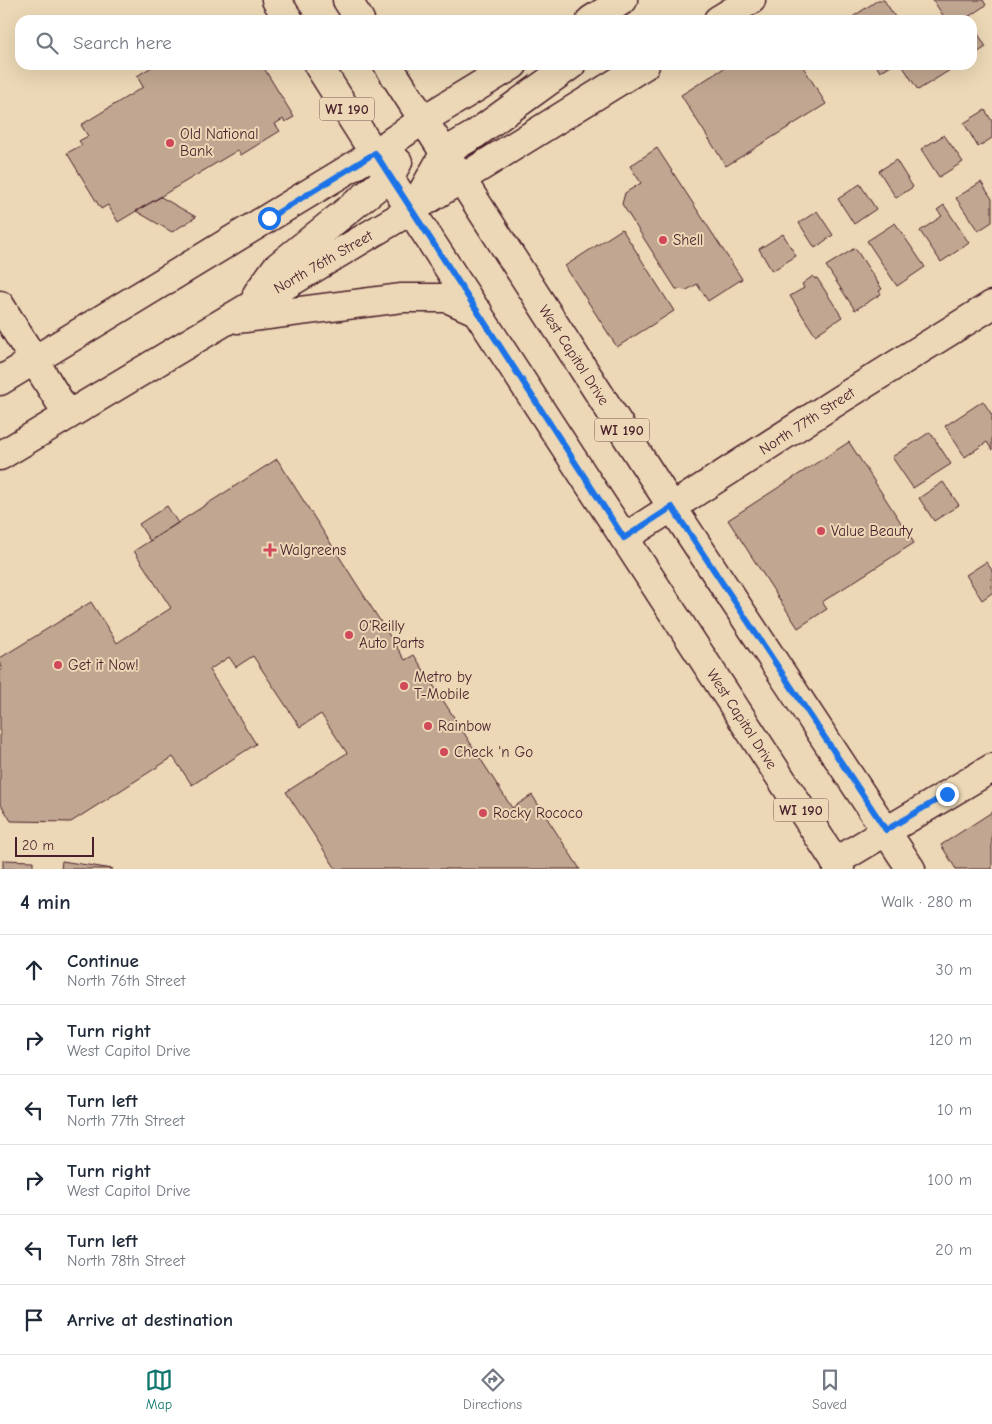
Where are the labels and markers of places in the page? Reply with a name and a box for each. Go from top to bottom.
place label: Old National Bank [180,125,258,160]
marker: Old National Bank [164,137,176,149]
place label: Shell [673,231,703,249]
marker: Shell [657,234,669,246]
place label: Value Beauty [831,522,913,540]
marker: Value Beauty [815,525,827,537]
place label: Walgreens [280,541,346,559]
marker: Walgreens [264,544,276,556]
place label: O'Reilly Auto Parts [359,617,424,652]
marker: O'Reilly Auto Parts [343,629,355,641]
place label: Get it Now! [68,656,139,674]
marker: Get it Now! [52,659,64,671]
place label: Metro by T-Mobile [414,668,472,703]
marker: Metro by T-Mobile [398,680,410,692]
place label: Rainbow [438,717,491,735]
marker: Rainbow [422,720,434,732]
place label: Check 'n Go [454,743,533,761]
marker: Check 'n Go [438,746,450,758]
place label: Rocky Rococo [493,804,583,822]
marker: Rocky Rococo [477,807,489,819]

